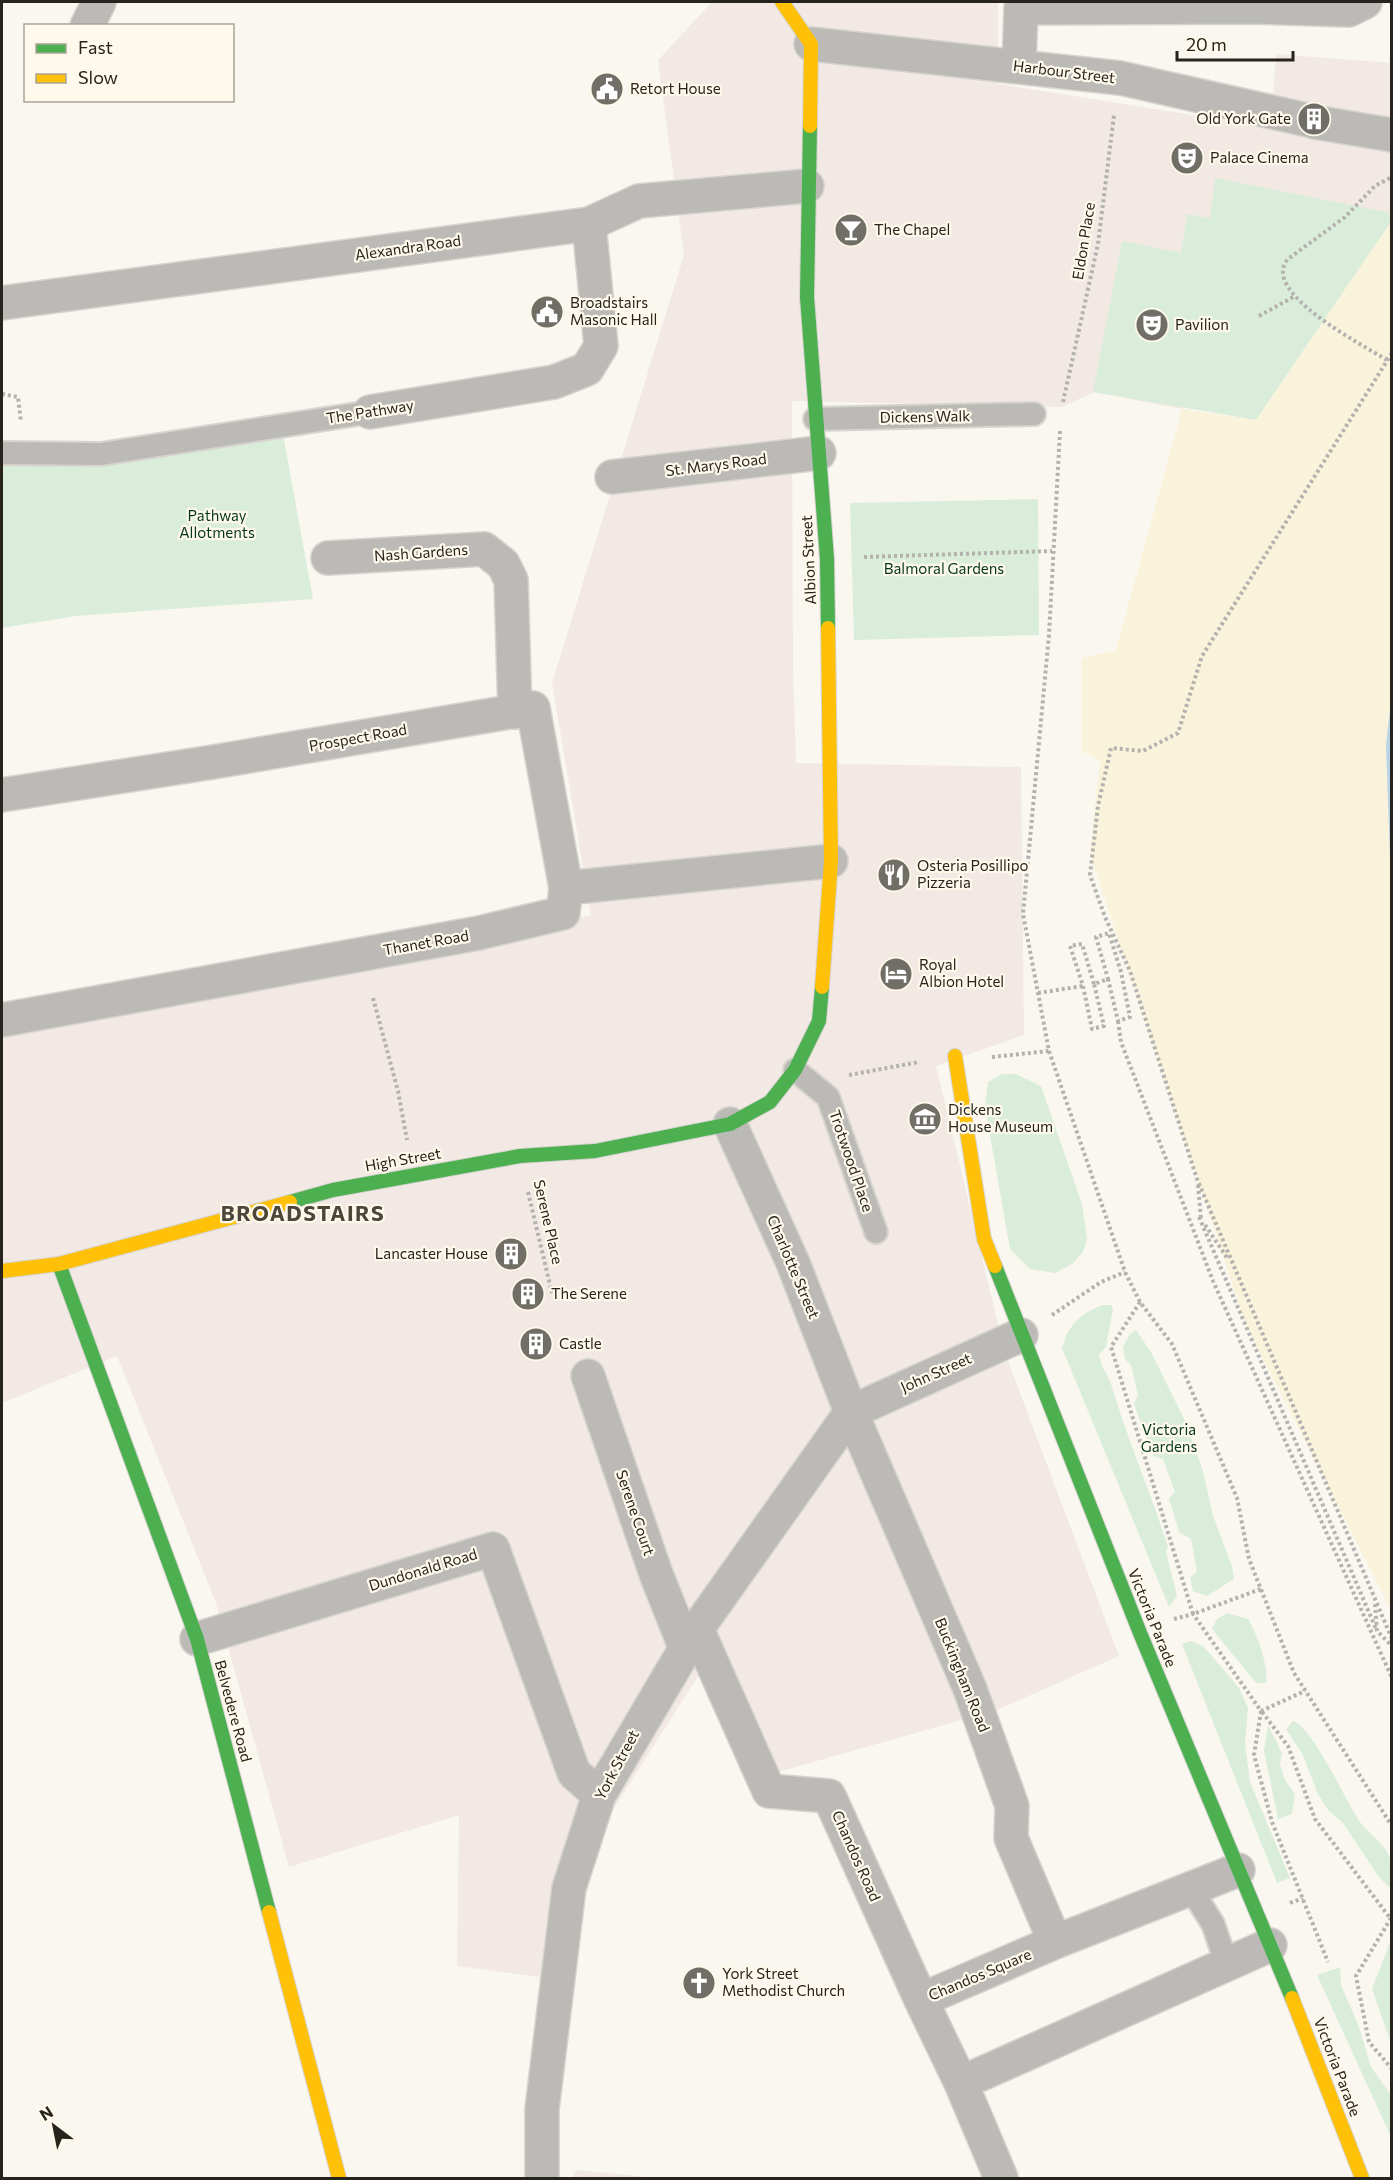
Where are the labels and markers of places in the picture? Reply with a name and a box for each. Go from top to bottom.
public building icon: Retort House [589,71,625,107]
place label: Retort House [630,79,721,97]
building icon: Old York Gate [1296,101,1332,137]
place label: Old York Gate [1196,109,1291,127]
theatre icon: Palace Cinema [1169,140,1205,176]
place label: Palace Cinema [1210,148,1309,166]
bar icon: The Chapel [833,212,869,248]
place label: The Chapel [874,220,950,238]
place label: Broadstairs Masonic Hall [570,293,657,328]
public building icon: Broadstairs Masonic Hall [529,294,565,330]
theatre icon: Pavilion [1134,307,1170,343]
place label: Pavilion [1175,315,1229,333]
place label: Osteria Posillipo Pizzeria [917,856,1029,891]
restaurant icon: Osteria Posillipo Pizzeria [876,857,912,893]
place label: Royal Albion Hotel [919,955,1004,990]
hotel icon: Royal Albion Hotel [878,956,914,992]
place label: Dickens House Museum [948,1100,1053,1135]
museum icon: Dickens House Museum [907,1101,943,1137]
building icon: Lancaster House [493,1236,529,1272]
place label: Lancaster House [375,1244,488,1262]
building icon: The Serene [510,1276,546,1312]
place label: The Serene [551,1284,627,1302]
building icon: Castle [518,1326,554,1362]
place label: Castle [559,1334,602,1352]
place label: York Street Methodist Church [722,1964,845,1999]
church icon: York Street Methodist Church [681,1965,717,2001]

